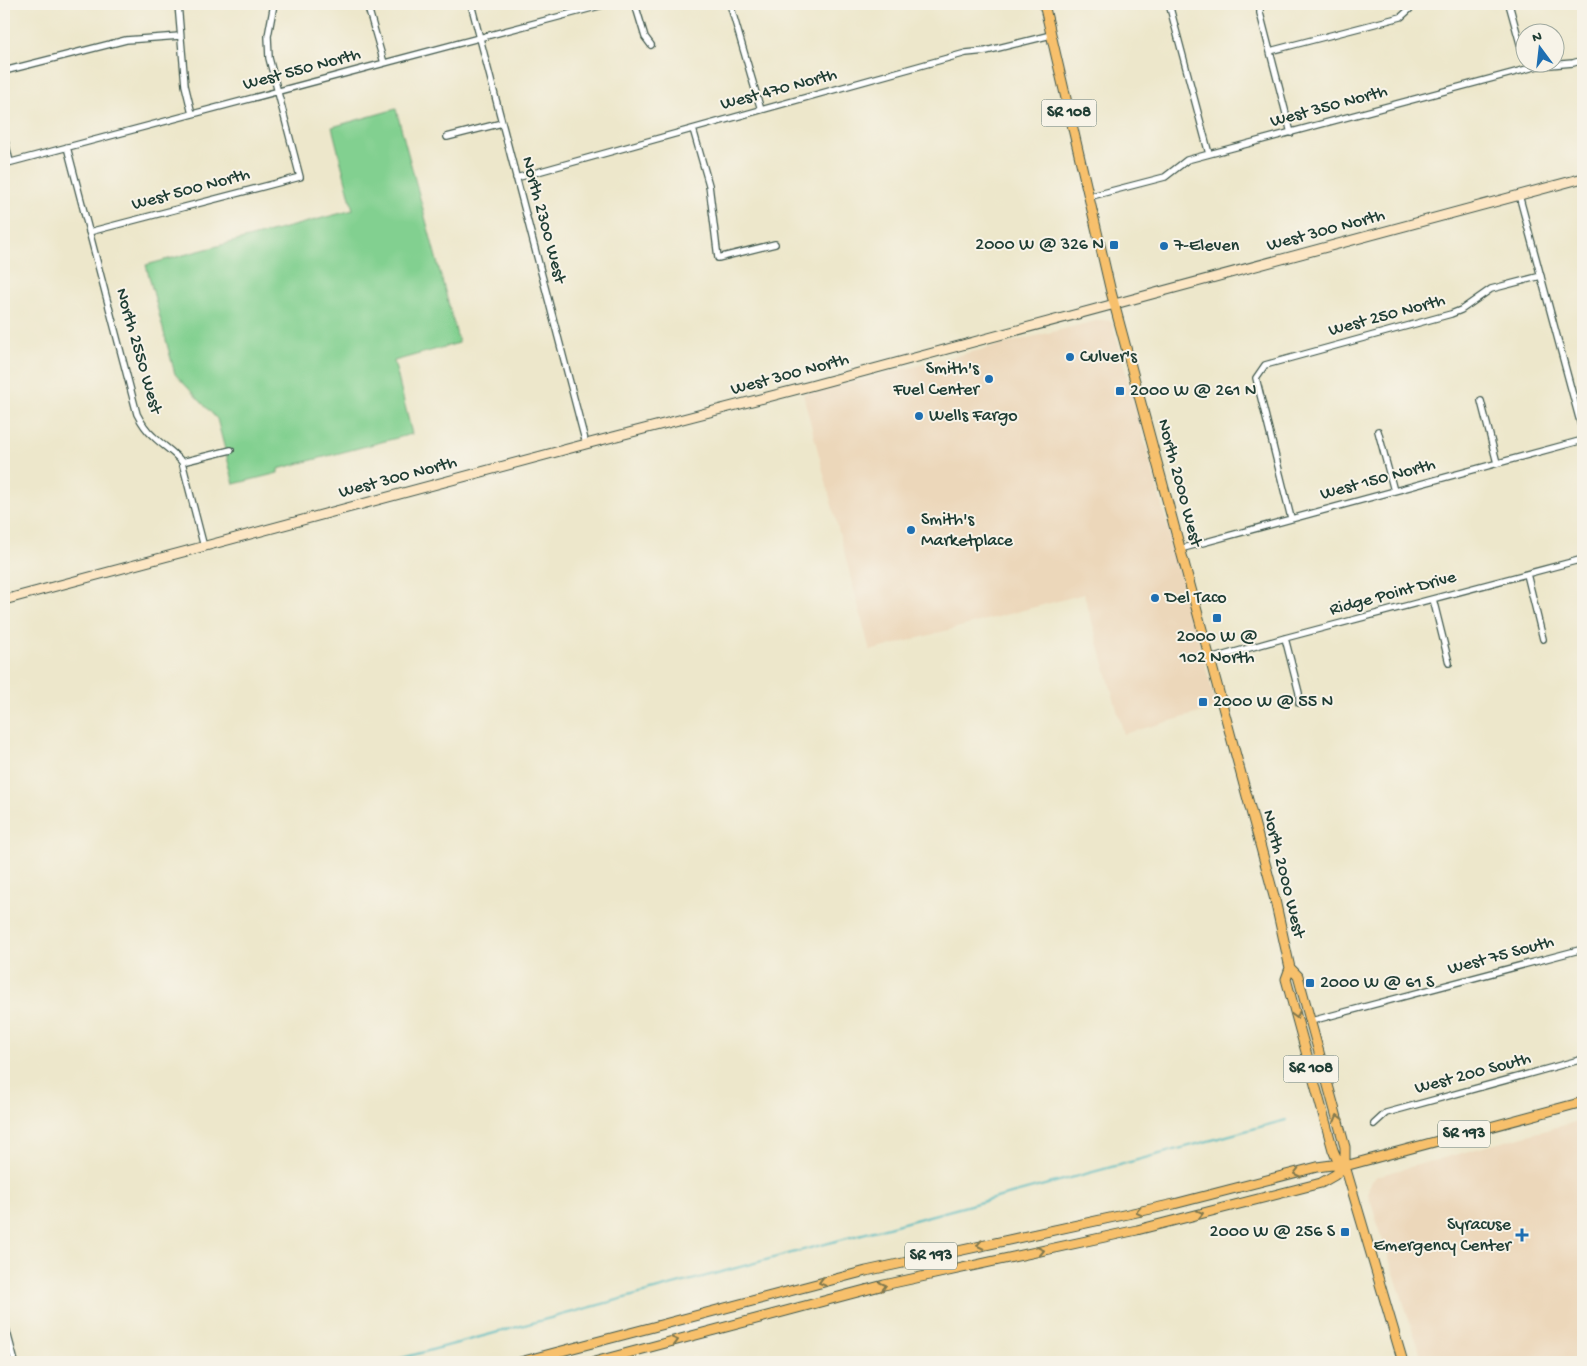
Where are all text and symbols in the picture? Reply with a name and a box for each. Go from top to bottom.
north arrow [1514,22,1564,72]
text: N [1531,28,1544,47]
street label: West 550 North [241,44,363,96]
street label: West 470 North [718,64,840,116]
street label: West 350 North [1268,81,1390,133]
road number: SR 108 [1042,100,1096,126]
street label: North 2300 West [516,154,570,287]
street label: West 500 North [130,164,253,216]
street label: West 300 North [1265,205,1388,257]
place label: 2000 W @ 326 N [975,235,1104,256]
place label: 7-Eleven [1173,236,1240,257]
marker: 2000 W @ 326 N [1108,239,1120,251]
marker: 7-Eleven [1158,240,1170,252]
street label: North 2550 West [110,286,166,418]
street label: West 250 North [1326,290,1448,342]
place label: Culver's [1080,347,1138,368]
street label: West 300 North [729,349,852,401]
marker: Culver's [1064,351,1076,363]
place label: Smith's Fuel Center [892,359,981,401]
marker: Smith's Fuel Center [983,373,995,385]
place label: 2000 W @ 261 N [1130,381,1257,402]
marker: 2000 W @ 261 N [1114,385,1126,397]
place label: Wells Fargo [929,406,1018,427]
marker: Wells Fargo [913,410,925,422]
street label: North 2000 West [1152,417,1207,551]
street label: West 300 North [337,452,460,504]
street label: West 150 North [1318,454,1438,505]
place label: Smith's Marketplace [921,510,1013,552]
marker: Smith's Marketplace [905,524,917,536]
street label: Ridge Point Drive [1327,567,1459,621]
place label: Del Taco [1164,588,1227,609]
marker: Del Taco [1149,592,1161,604]
marker: 2000 W @ 102 North [1211,612,1223,624]
place label: 2000 W @ 102 North [1176,627,1258,669]
place label: 2000 W @ 55 N [1213,692,1333,713]
marker: 2000 W @ 55 N [1197,696,1209,708]
street label: North 2000 West [1257,808,1309,942]
street label: West 75 South [1446,932,1557,980]
place label: 2000 W @ 61 S [1320,973,1435,994]
marker: 2000 W @ 61 S [1304,977,1316,989]
one-way arrow [1290,1011,1301,1019]
street label: West 200 South [1413,1048,1534,1100]
road number: SR 108 [1284,1056,1338,1082]
one-way arrow [1333,1115,1343,1123]
road number: SR 193 [1438,1120,1490,1148]
one-way arrow [1293,1167,1302,1177]
one-way arrow [1135,1206,1144,1217]
one-way arrow [1195,1209,1204,1220]
place label: Syracuse Emergency Center [1373,1215,1513,1257]
place label: 2000 W @ 256 S [1210,1222,1336,1243]
marker: 2000 W @ 256 S [1339,1226,1351,1238]
marker: Syracuse Emergency Center [1515,1228,1529,1242]
one-way arrow [976,1239,985,1250]
road number: SR 193 [905,1242,957,1270]
one-way arrow [1037,1246,1046,1257]
one-way arrow [818,1276,826,1287]
one-way arrow [878,1281,887,1292]
one-way arrow [670,1336,678,1346]

